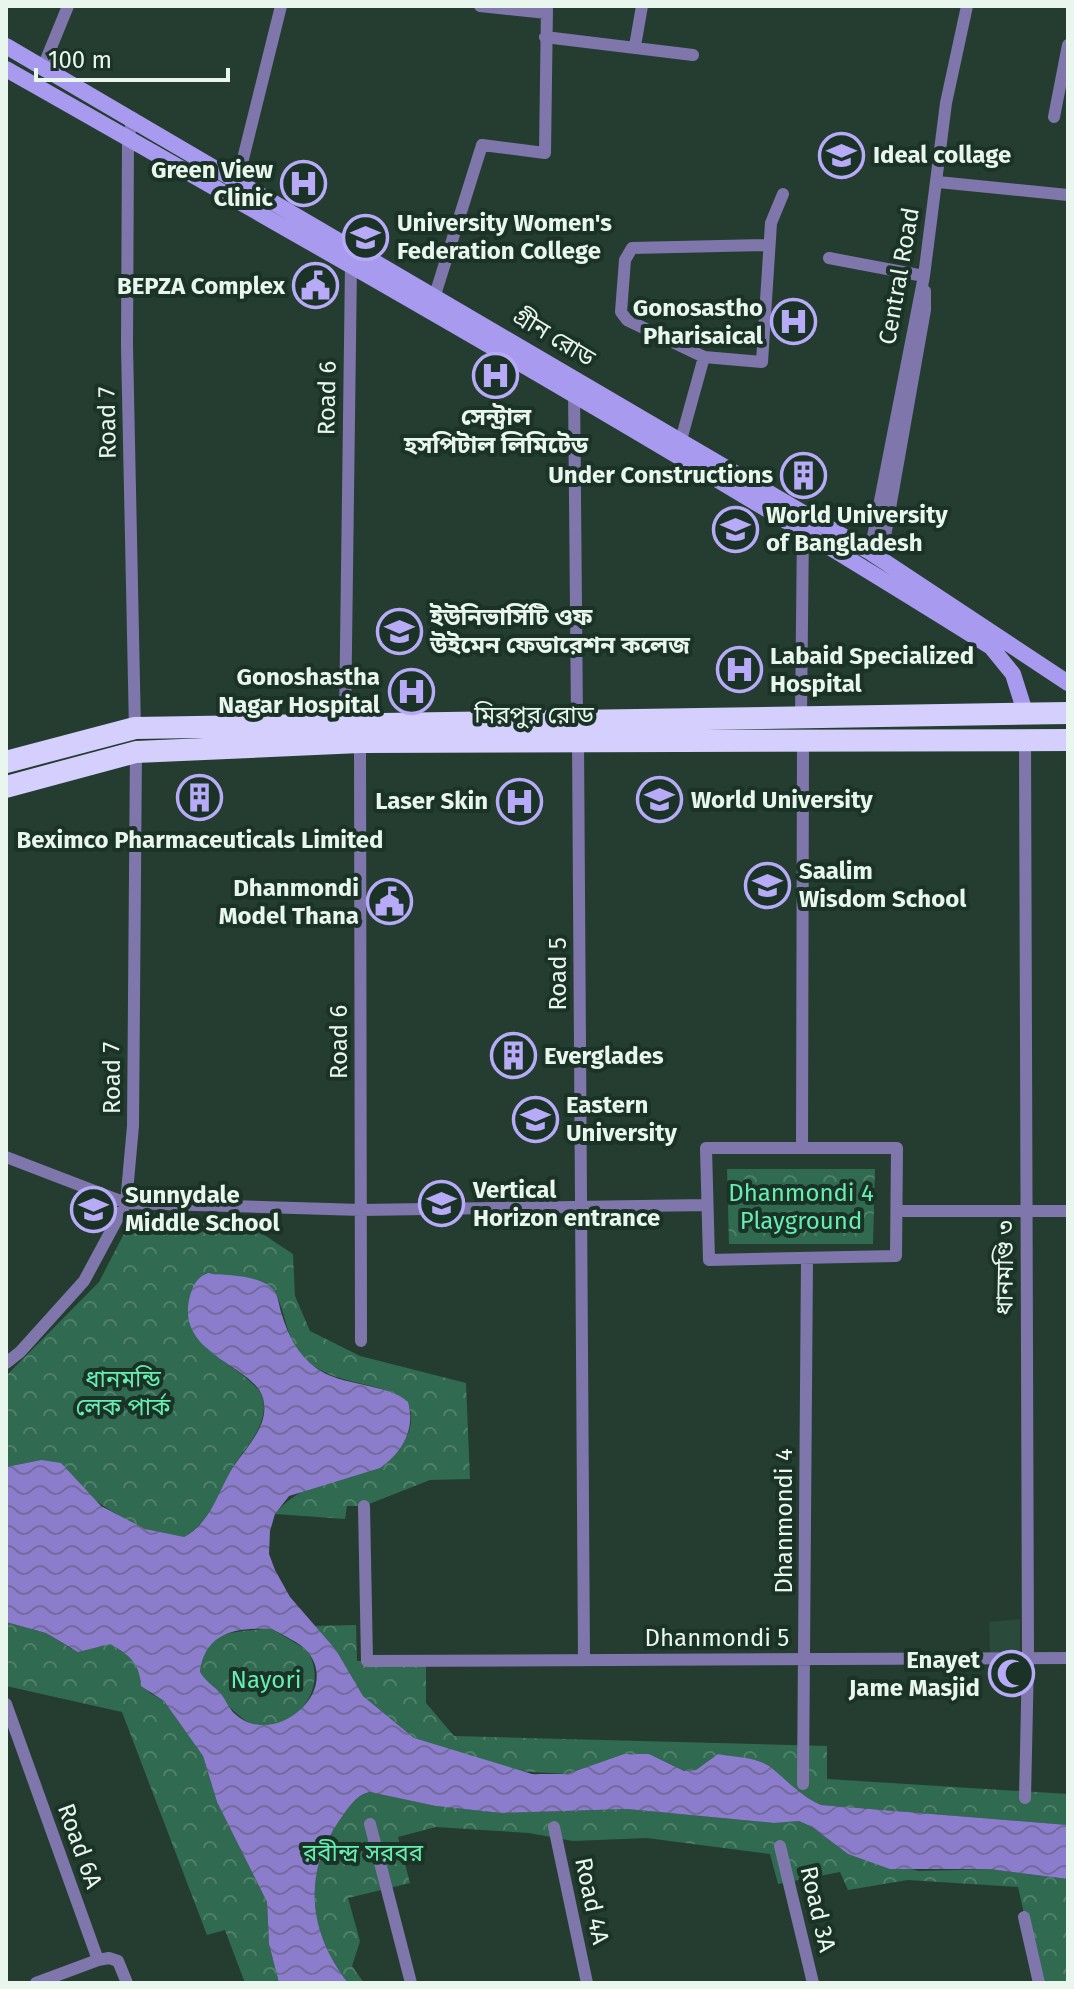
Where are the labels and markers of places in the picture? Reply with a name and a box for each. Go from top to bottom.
school or university icon: Ideal collage [818,131,866,179]
place label: Ideal collage [873,141,1011,169]
place label: Green View Clinic [151,156,273,212]
hospital icon: Green View Clinic [280,160,328,208]
place label: University Women's Federation College [397,209,612,265]
school or university icon: University Women's Federation College [342,213,390,261]
public building icon: BEPZA Complex [292,262,340,310]
place label: BEPZA Complex [117,272,286,300]
place label: Gonosastho Pharisaical [633,294,764,350]
hospital icon: Gonosastho Pharisaical [770,298,818,346]
hospital icon: সেন্ট্রাল হসপিটাল লিমিটেড [472,351,520,399]
place label: সেন্ট্রাল হসপিটাল লিমিটেড [403,403,589,459]
building icon: Under Constructions [780,451,828,499]
place label: Under Constructions [548,461,773,489]
place label: World University of Bangladesh [766,501,948,557]
school or university icon: World University of Bangladesh [711,505,759,553]
place label: ইউনিভার্সিটি ওফ উইমেন ফেডারেশন কলেজ [429,603,690,659]
school or university icon: ইউনিভার্সিটি ওফ উইমেন ফেডারেশন কলেজ [375,607,423,655]
place label: Labaid Specialized Hospital [770,642,974,698]
hospital icon: Labaid Specialized Hospital [715,646,763,694]
place label: Gonoshastha Nagar Hospital [218,663,381,719]
hospital icon: Gonoshastha Nagar Hospital [387,667,435,715]
building icon: Beximco Pharmaceuticals Limited [176,774,224,822]
school or university icon: World University [636,776,684,824]
hospital icon: Laser Skin [495,777,543,825]
place label: World University [691,786,873,814]
place label: Laser Skin [375,787,488,815]
place label: Beximco Pharmaceuticals Limited [17,826,383,854]
place label: Saalim Wisdom School [799,857,967,913]
school or university icon: Saalim Wisdom School [744,861,792,909]
place label: Dhanmondi Model Thana [219,874,359,930]
public building icon: Dhanmondi Model Thana [366,878,414,926]
building icon: Everglades [489,1032,537,1080]
place label: Everglades [544,1042,664,1070]
place label: Eastern University [566,1091,677,1147]
school or university icon: Eastern University [511,1095,559,1143]
place label: Vertical Horizon entrance [472,1176,660,1232]
school or university icon: Vertical Horizon entrance [418,1180,466,1228]
place label: Sunnydale Middle School [125,1181,280,1237]
school or university icon: Sunnydale Middle School [70,1185,118,1233]
place label: Enayet Jame Masjid [848,1646,981,1702]
mosque icon: Enayet Jame Masjid [987,1650,1035,1698]

